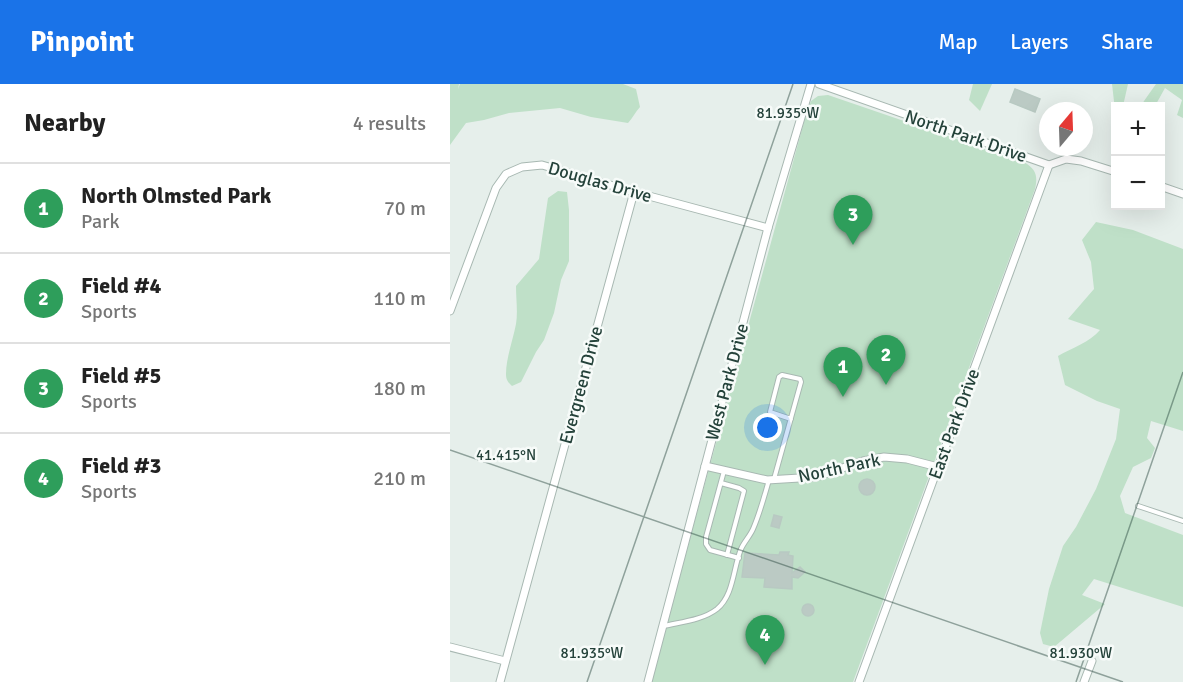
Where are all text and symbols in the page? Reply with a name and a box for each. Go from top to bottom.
text: Pinpoint [30,25,134,59]
text: Map [939,29,977,55]
text: Layers [1010,29,1068,55]
text: Share [1101,29,1153,55]
north arrow [1039,102,1093,156]
map controls [1111,102,1165,210]
button: + [1111,102,1165,156]
text: 81.935°W [757,104,820,122]
street label: North Park Drive [902,105,1030,167]
text: Nearby [24,107,105,139]
text: 4 results [353,111,426,136]
button: − [1111,156,1165,210]
street label: Douglas Drive [546,157,654,207]
text: North Olmsted Park [81,182,271,209]
text: 1 [38,196,49,221]
text: 70 m [384,196,426,221]
pin: 3 [834,196,872,245]
text: Park [81,209,119,234]
text: Field #4 [81,272,161,299]
text: 2 [38,286,49,311]
text: 110 m [373,286,426,311]
text: Sports [81,299,137,324]
street label: West Park Drive [701,321,753,443]
street label: Evergreen Drive [555,324,607,446]
pin: 2 [866,336,906,385]
pin: 1 [824,348,862,397]
text: Field #5 [81,362,161,389]
street label: East Park Drive [924,366,984,482]
text: 3 [38,376,49,401]
text: 180 m [373,376,426,401]
text: Sports [81,389,137,414]
your location [753,413,782,442]
text: 41.415°N [476,446,536,464]
street label: North Park [796,449,882,487]
text: Field #3 [81,452,161,479]
text: 4 [38,466,49,491]
text: 210 m [373,466,426,491]
text: Sports [81,479,137,504]
pin: 4 [746,616,784,665]
text: 81.935°W [561,644,624,662]
text: 81.930°W [1050,644,1113,662]

